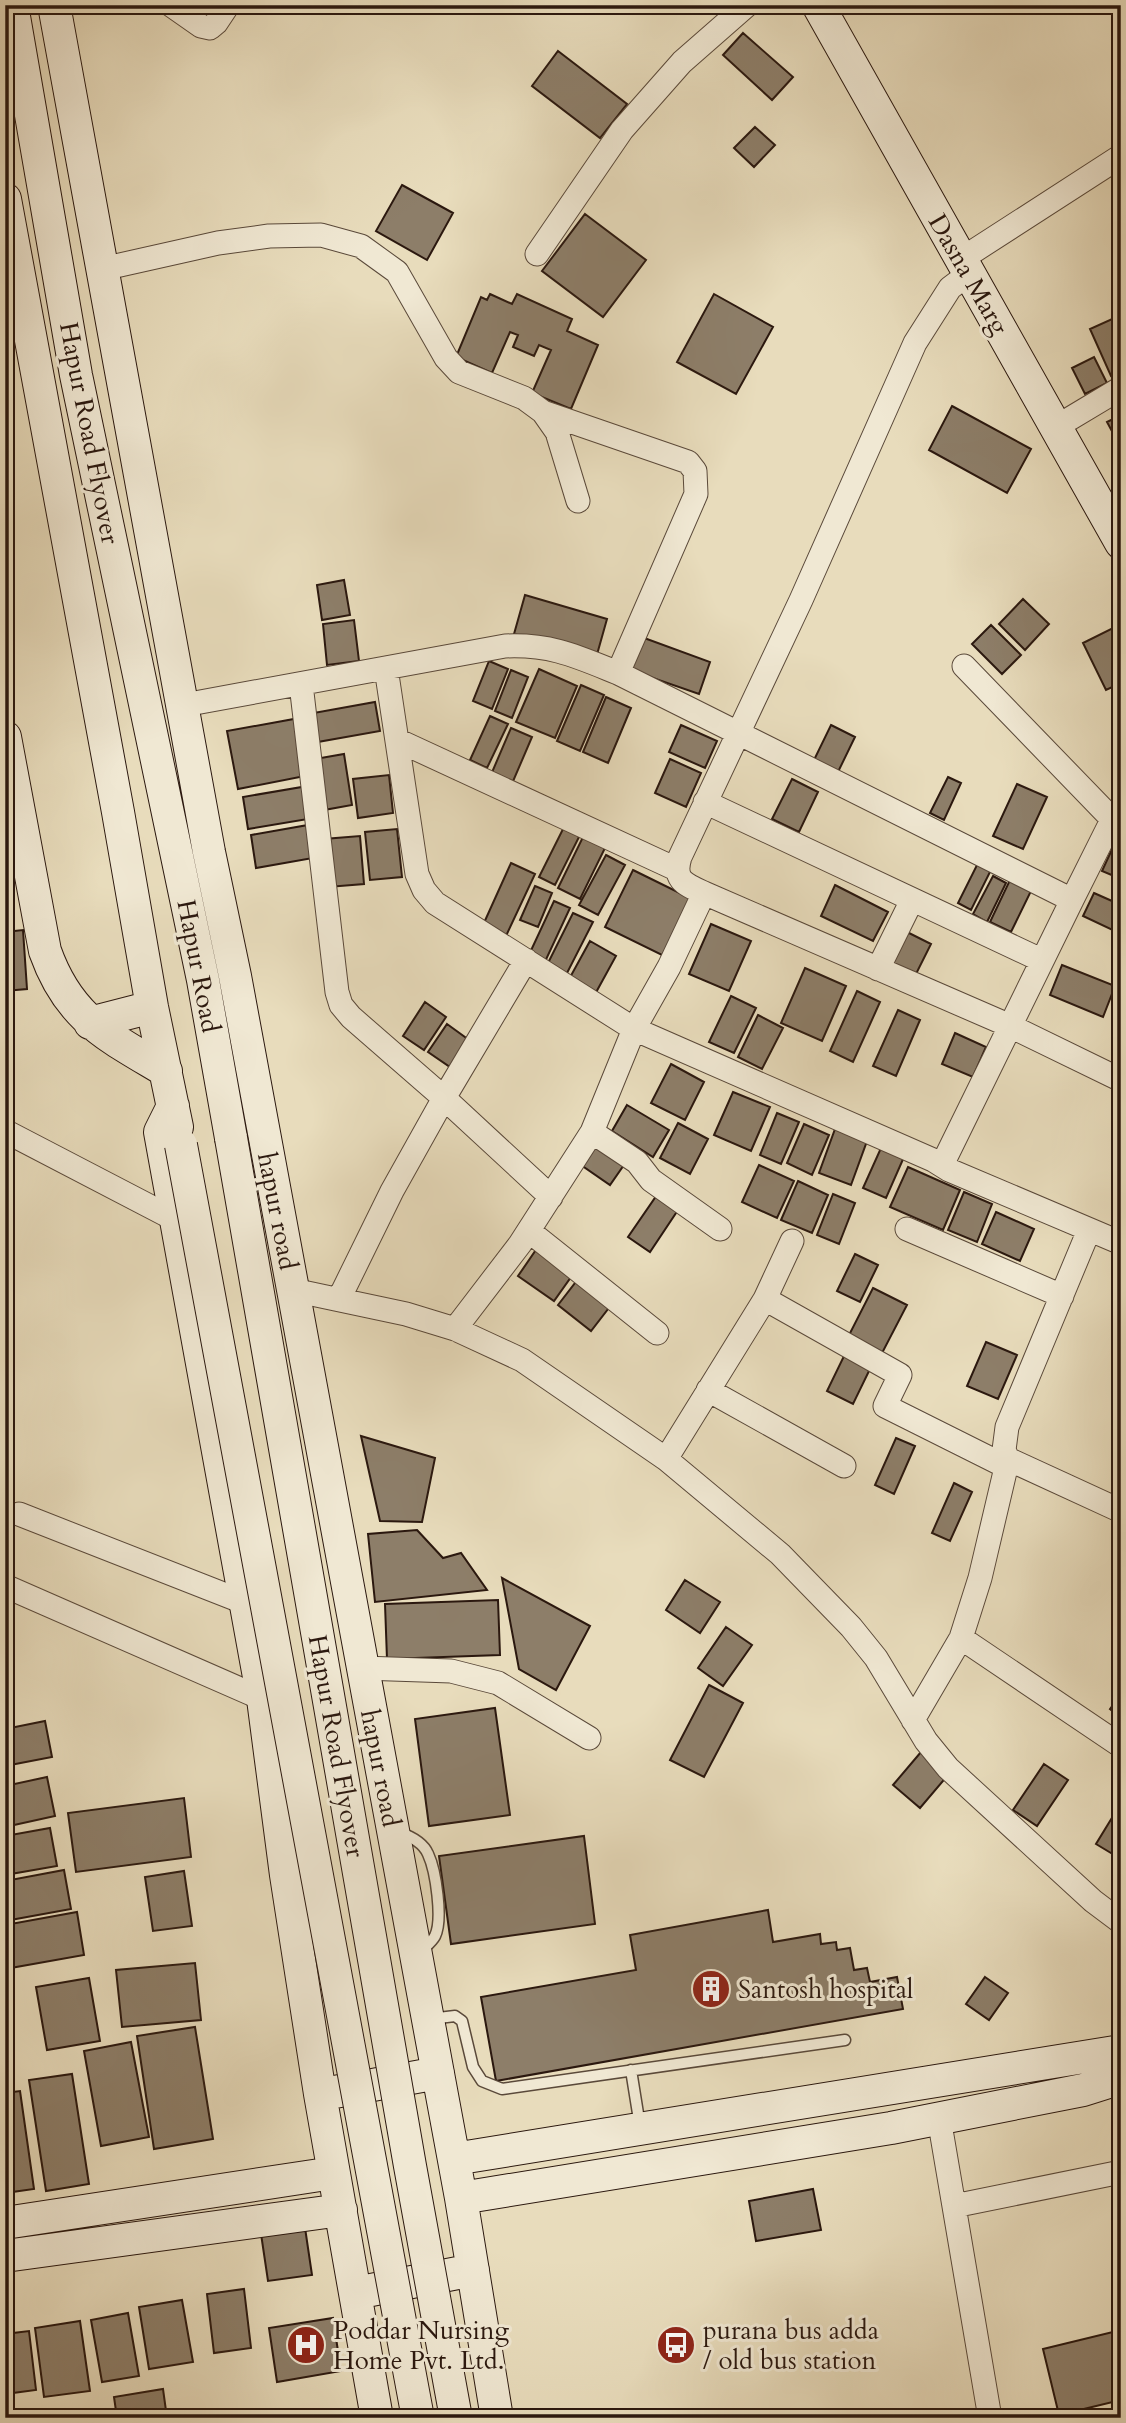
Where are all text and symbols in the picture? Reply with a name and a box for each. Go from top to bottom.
street label: Dasna Marg [920,208,1017,341]
street label: Hapur Road Flyover [51,319,128,548]
street label: Hapur Road [168,897,229,1036]
street label: hapur road [249,1149,306,1273]
street label: Hapur Road Flyover [300,1632,373,1861]
street label: hapur road [352,1706,409,1830]
building icon: Santosh hospital [690,1968,732,2010]
place label: Santosh hospital [738,1972,914,2007]
place label: Poddar Nursing Home Pvt. Ltd. [333,2313,510,2378]
place label: purana bus adda / old bus station [703,2313,879,2378]
hospital icon: Poddar Nursing Home Pvt. Ltd. [285,2324,327,2366]
bus stop icon: purana bus adda / old bus station [655,2324,697,2366]

